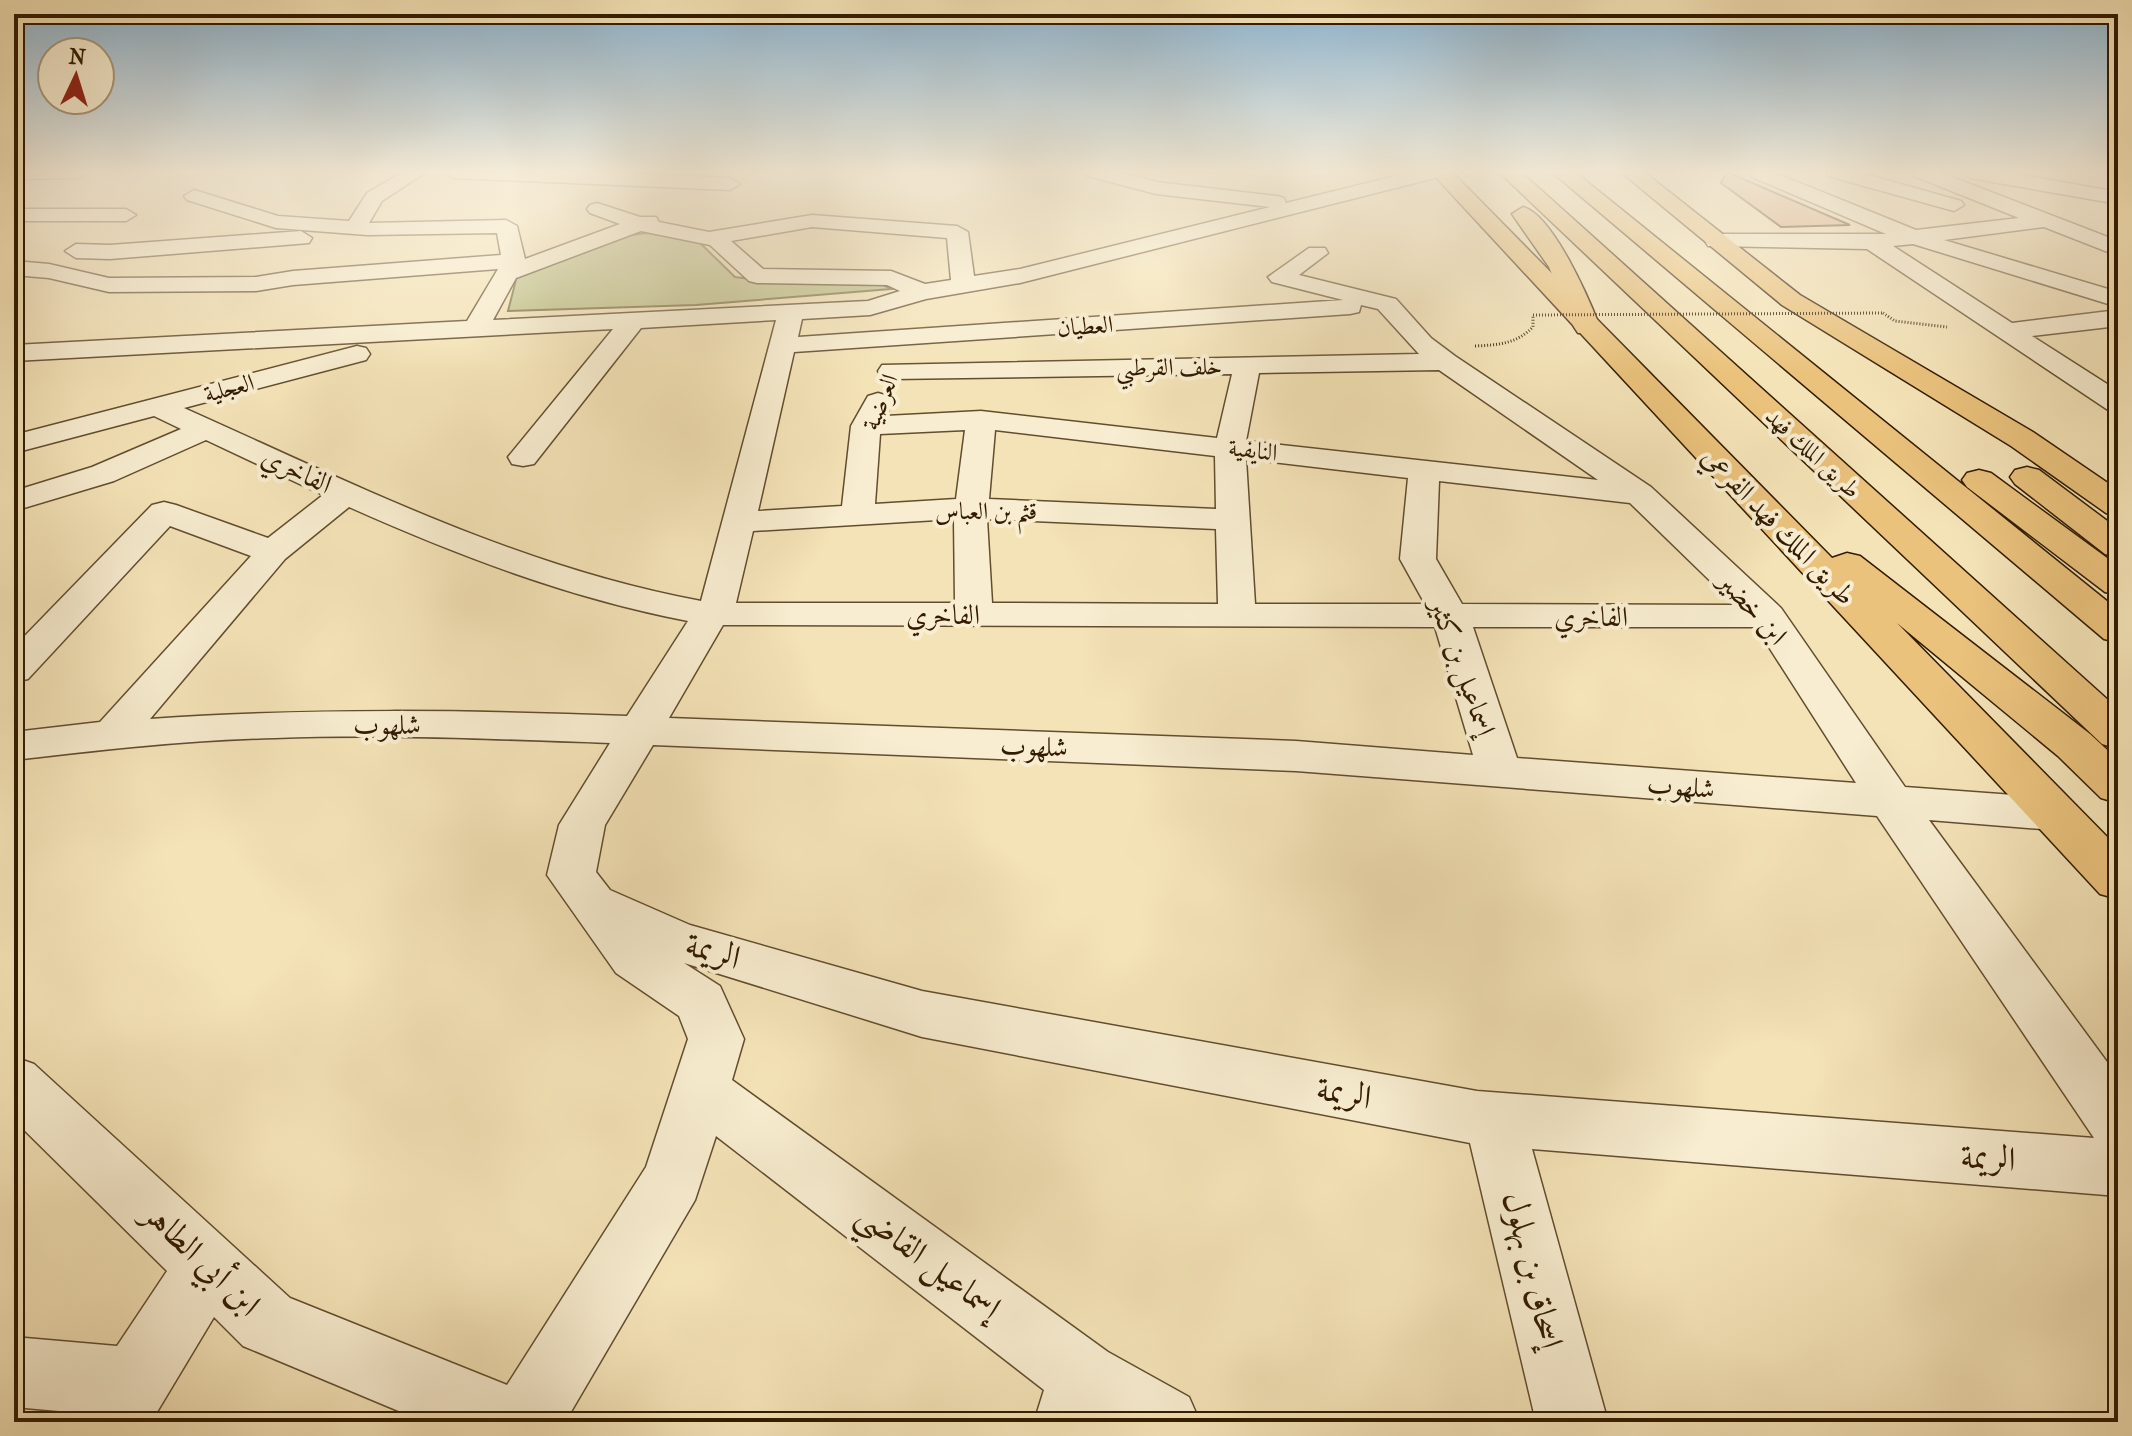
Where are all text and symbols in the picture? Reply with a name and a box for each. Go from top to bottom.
north arrow [36,36,116,116]
text: N [68,43,87,71]
street label: العطيان [1056,310,1114,342]
street label: خلف القرطبي [1116,352,1223,390]
street label: العجلية [201,368,257,408]
street label: العرضية [856,370,905,435]
street label: طريق الملك فهد [1759,402,1866,505]
street label: النايفية [1227,433,1279,468]
street label: الفاخري [254,439,337,506]
street label: طريق الملك فهد الفرعي [1691,440,1863,616]
street label: قثم بن العباس [935,497,1037,535]
street label: ابن خضير [1710,562,1794,651]
street label: إسماعيل بن كثير [1419,591,1504,743]
street label: الفاخري [906,598,980,637]
street label: الفاخري [1554,600,1628,639]
street label: شلهوب [353,708,421,742]
street label: شلهوب [999,728,1069,765]
street label: شلهوب [1646,767,1716,806]
street label: الريمة [681,924,745,978]
street label: الريمة [1313,1068,1375,1118]
street label: الريمة [1959,1136,2017,1180]
street label: إسحاق بن بهلول [1493,1187,1572,1355]
street label: ابن أبي الطاهر [128,1189,272,1330]
street label: إسماعيل القاضي [843,1194,1011,1338]

